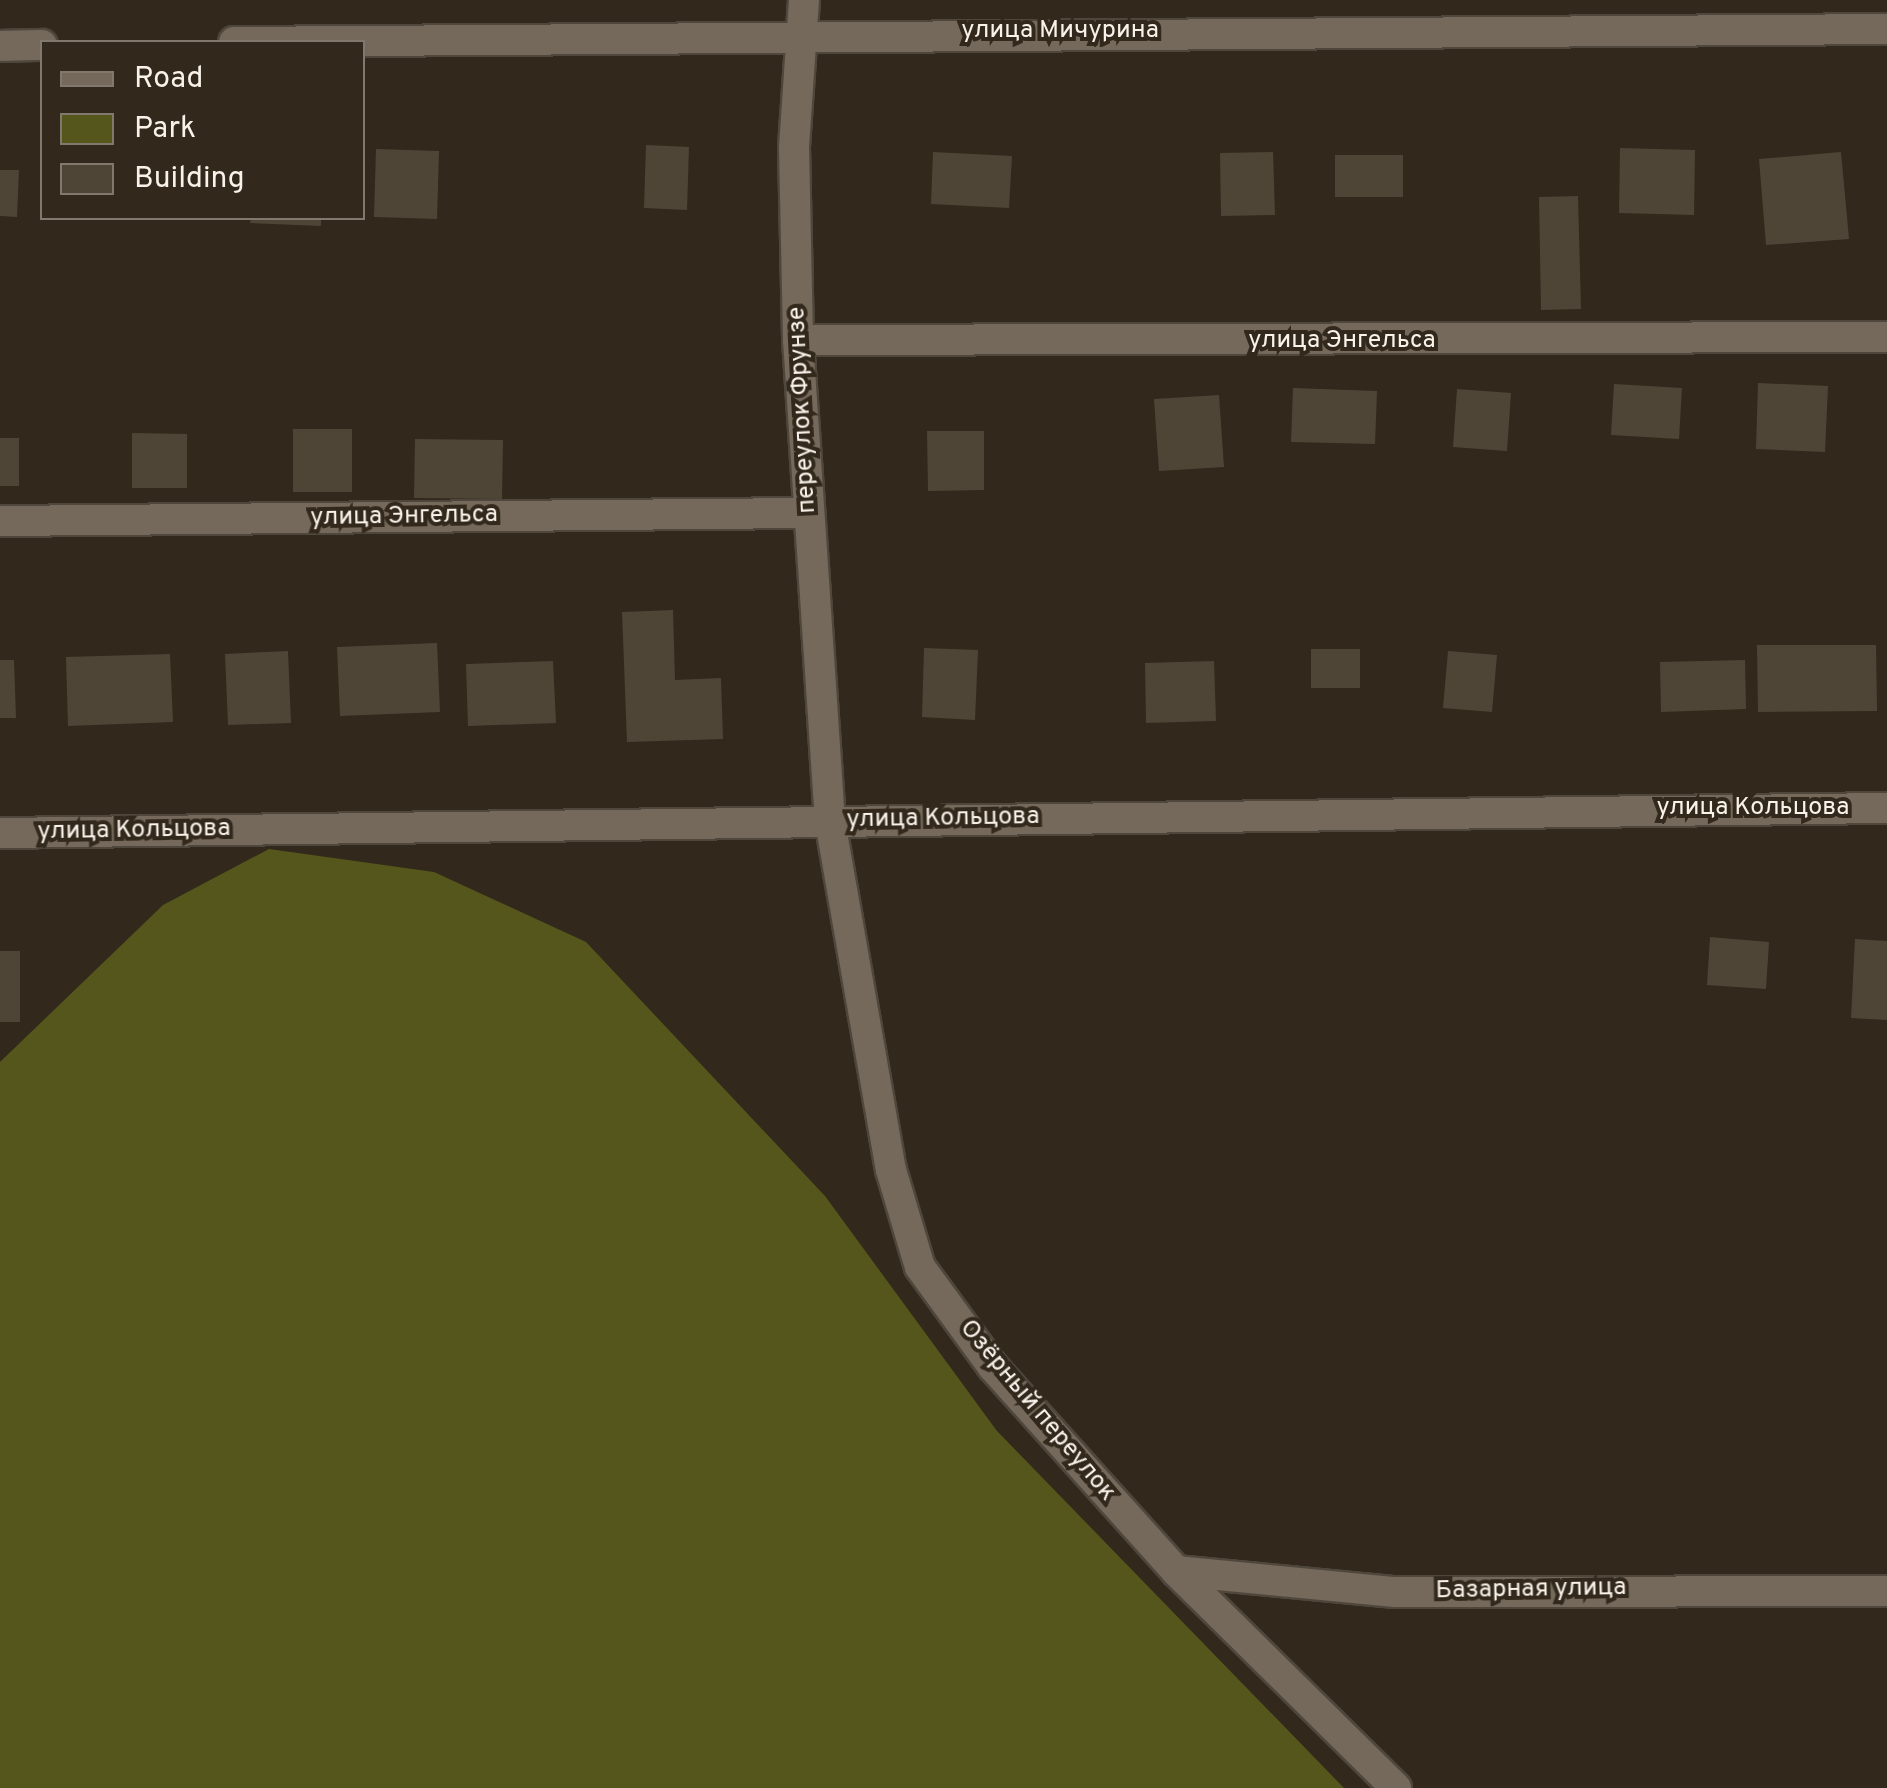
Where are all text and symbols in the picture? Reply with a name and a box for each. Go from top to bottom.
street label: улица Мичурина [961,16,1159,46]
legend [40,40,365,220]
text: Road [134,61,203,98]
text: Park [134,111,196,148]
text: Building [134,161,245,198]
street label: переулок Фрунзе [783,306,823,514]
street label: улица Энгельса [1248,326,1436,356]
street label: улица Энгельса [310,500,498,534]
street label: улица Кольцова [1656,793,1850,823]
street label: улица Кольцова [846,802,1040,836]
street label: улица Кольцова [37,814,231,848]
street label: Озёрный переулок [952,1314,1122,1508]
street label: Базарная улица [1435,1573,1627,1607]

